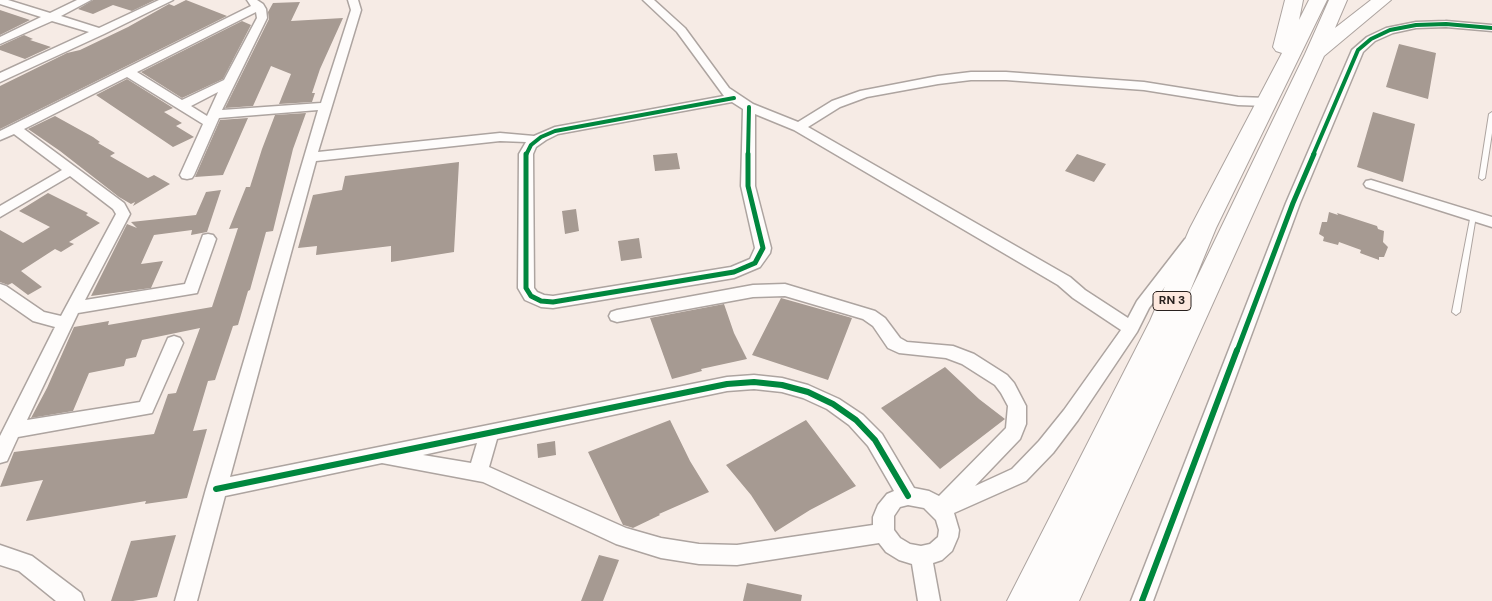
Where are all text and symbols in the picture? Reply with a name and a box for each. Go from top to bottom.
road number: RN 3 [1153,292,1191,310]

